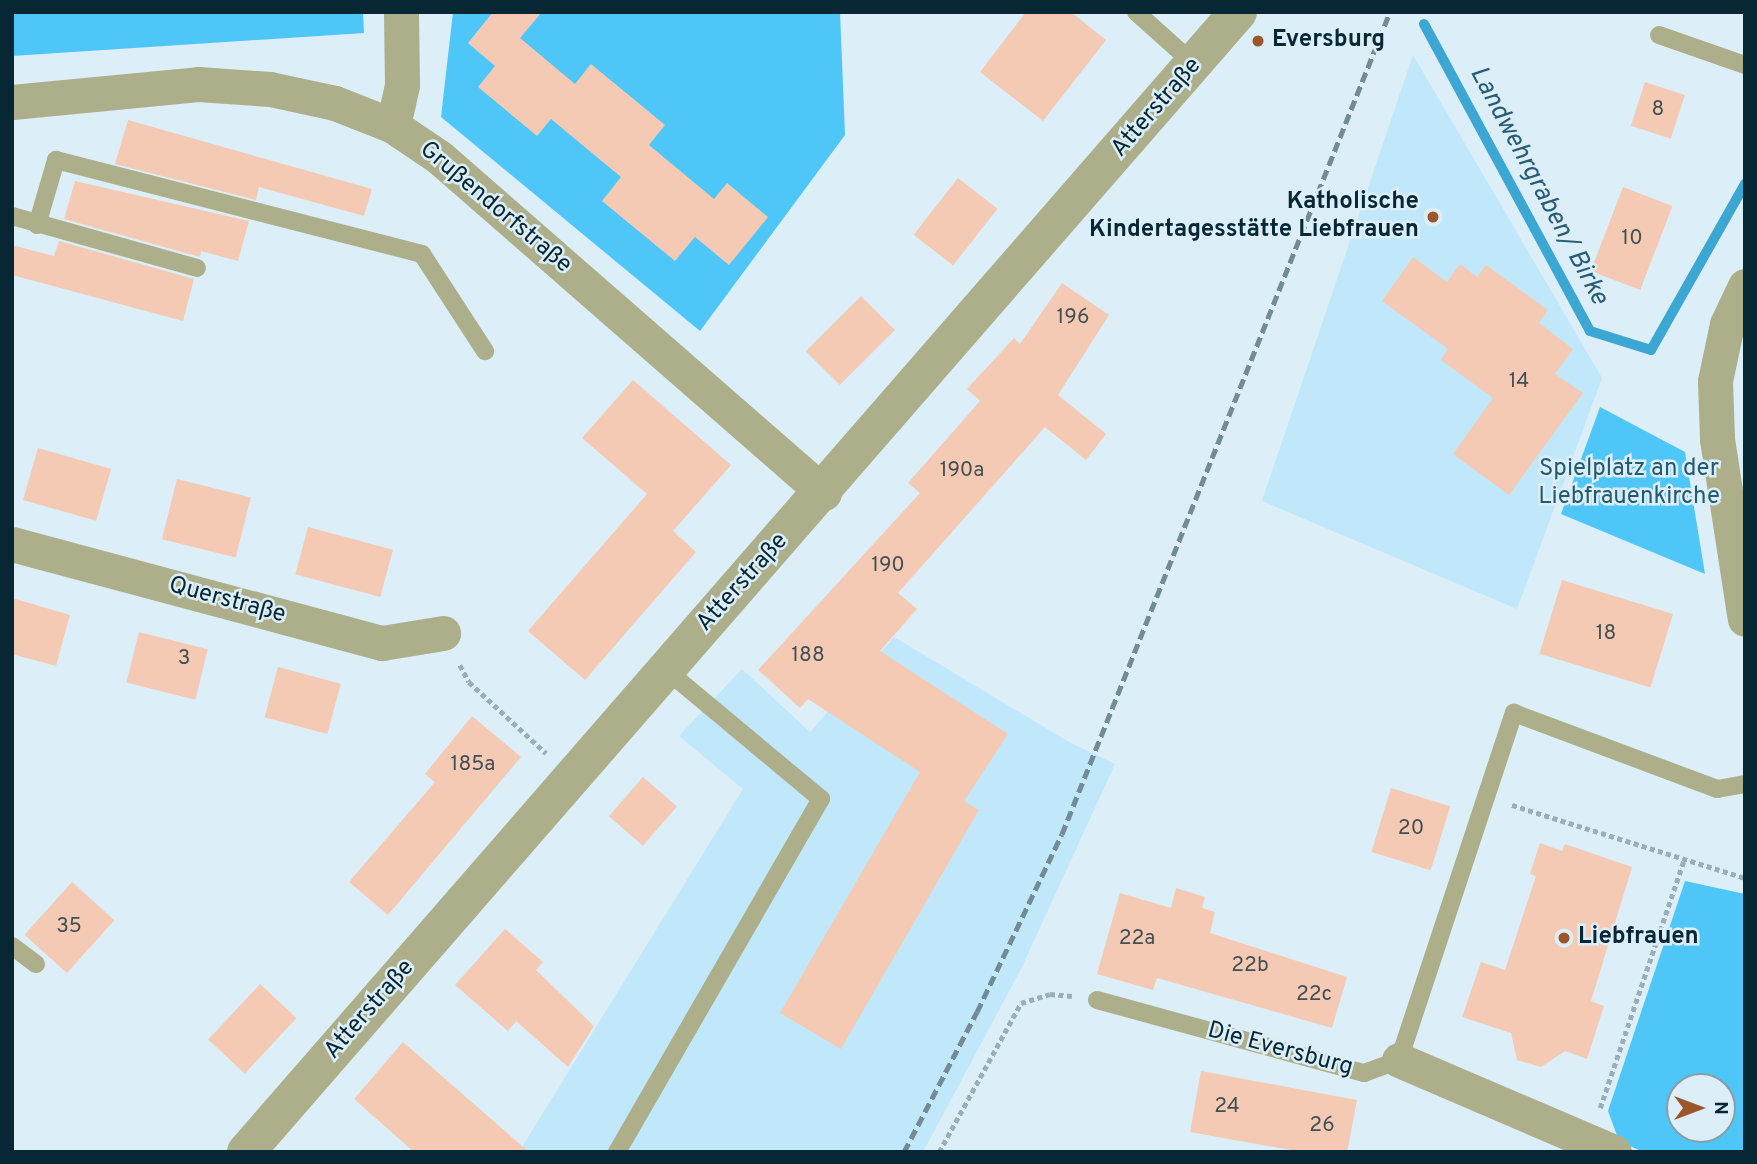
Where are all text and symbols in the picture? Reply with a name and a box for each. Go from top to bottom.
place label: Eversburg [1272,27,1385,55]
marker: Eversburg [1250,33,1266,49]
street label: Atterstraße [1106,52,1208,164]
water label: Landwehrgraben/ Birke [1462,61,1614,311]
house number: 8 [1652,97,1664,123]
street label: Grußendorfstraße [413,136,577,280]
place label: Katholische Kindertagesstätte Liebfrauen [1089,189,1419,245]
marker: Katholische Kindertagesstätte Liebfrauen [1425,209,1441,225]
house number: 10 [1621,226,1643,252]
house number: 196 [1057,305,1089,331]
house number: 14 [1509,369,1529,395]
park label: Spielplatz an der Liebfrauenkirche [1538,456,1720,512]
house number: 190a [940,458,984,484]
street label: Atterstraße [691,528,795,638]
house number: 190 [871,553,905,579]
street label: Querstraße [165,572,289,630]
house number: 18 [1596,621,1616,647]
house number: 188 [791,643,825,669]
house number: 3 [178,646,190,672]
house number: 185a [451,752,495,778]
house number: 20 [1398,816,1424,842]
house number: 35 [56,914,82,940]
place label: Liebfrauen [1578,924,1699,952]
house number: 22a [1119,926,1155,952]
marker: Liebfrauen [1556,930,1572,946]
house number: 22b [1231,953,1269,979]
street label: Atterstraße [319,954,421,1066]
house number: 22c [1296,982,1332,1008]
street label: Die Eversburg [1204,1017,1356,1083]
north arrow [1666,1073,1736,1143]
house number: 24 [1214,1094,1240,1120]
text: N [1708,1101,1732,1115]
house number: 26 [1309,1113,1335,1139]

